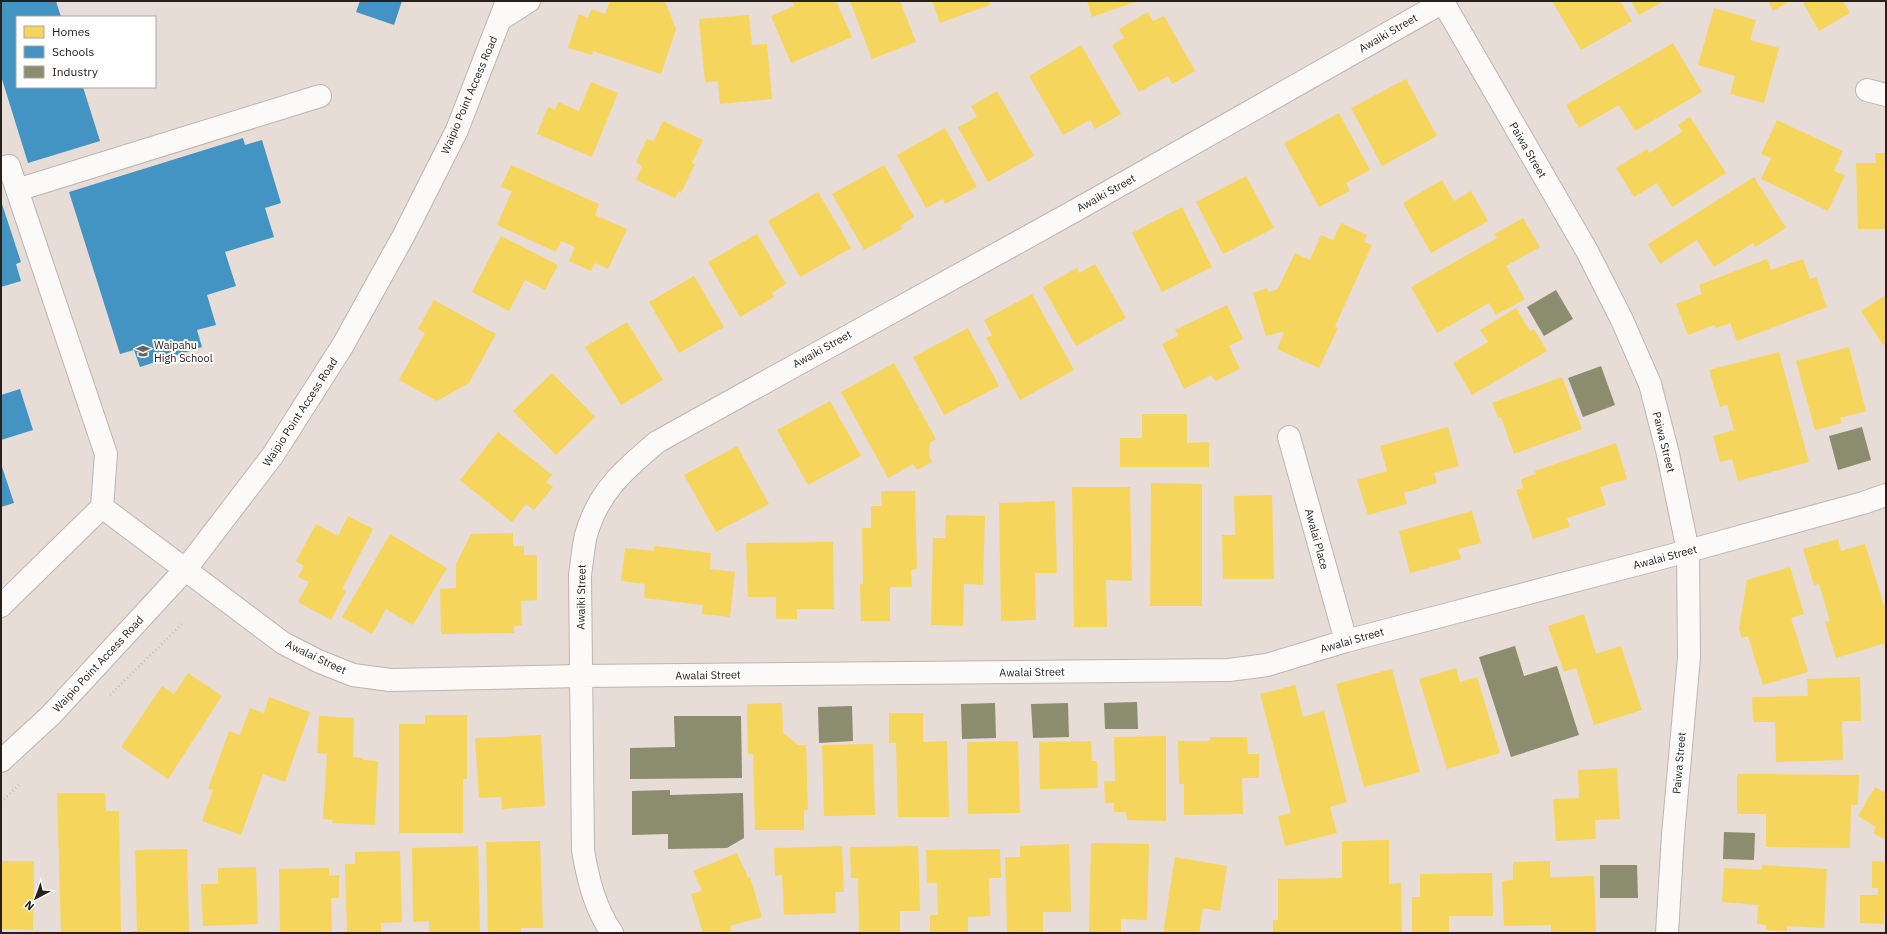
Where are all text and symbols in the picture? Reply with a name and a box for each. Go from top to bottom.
street label: Awaiki Street [1356,11,1420,55]
legend [16,16,156,88]
text: Homes [52,24,90,39]
street label: Waipio Point Access Road [438,34,500,156]
text: Schools [52,44,95,59]
text: Industry [52,64,98,79]
street label: Paiwa Street [1506,120,1550,181]
street label: Awaiki Street [1074,171,1138,215]
street label: Awaiki Street [790,327,854,371]
place label: Waipahu High School [154,338,213,365]
school or university icon: Waipahu High School [135,343,151,359]
street label: Waipio Point Access Road [260,355,340,469]
street label: Paiwa Street [1650,410,1678,474]
street label: Awalai Place [1302,507,1332,571]
street label: Awalai Street [1632,542,1699,572]
street label: Awaiki Street [573,564,589,630]
street label: Waipio Point Access Road [50,613,146,715]
street label: Awalai Street [1319,624,1386,656]
street label: Awalai Street [283,637,349,677]
street label: Awalai Street [999,664,1065,680]
street label: Awalai Street [675,667,741,683]
street label: Paiwa Street [1669,731,1689,795]
north arrow [16,878,56,918]
text: N [22,898,37,913]

